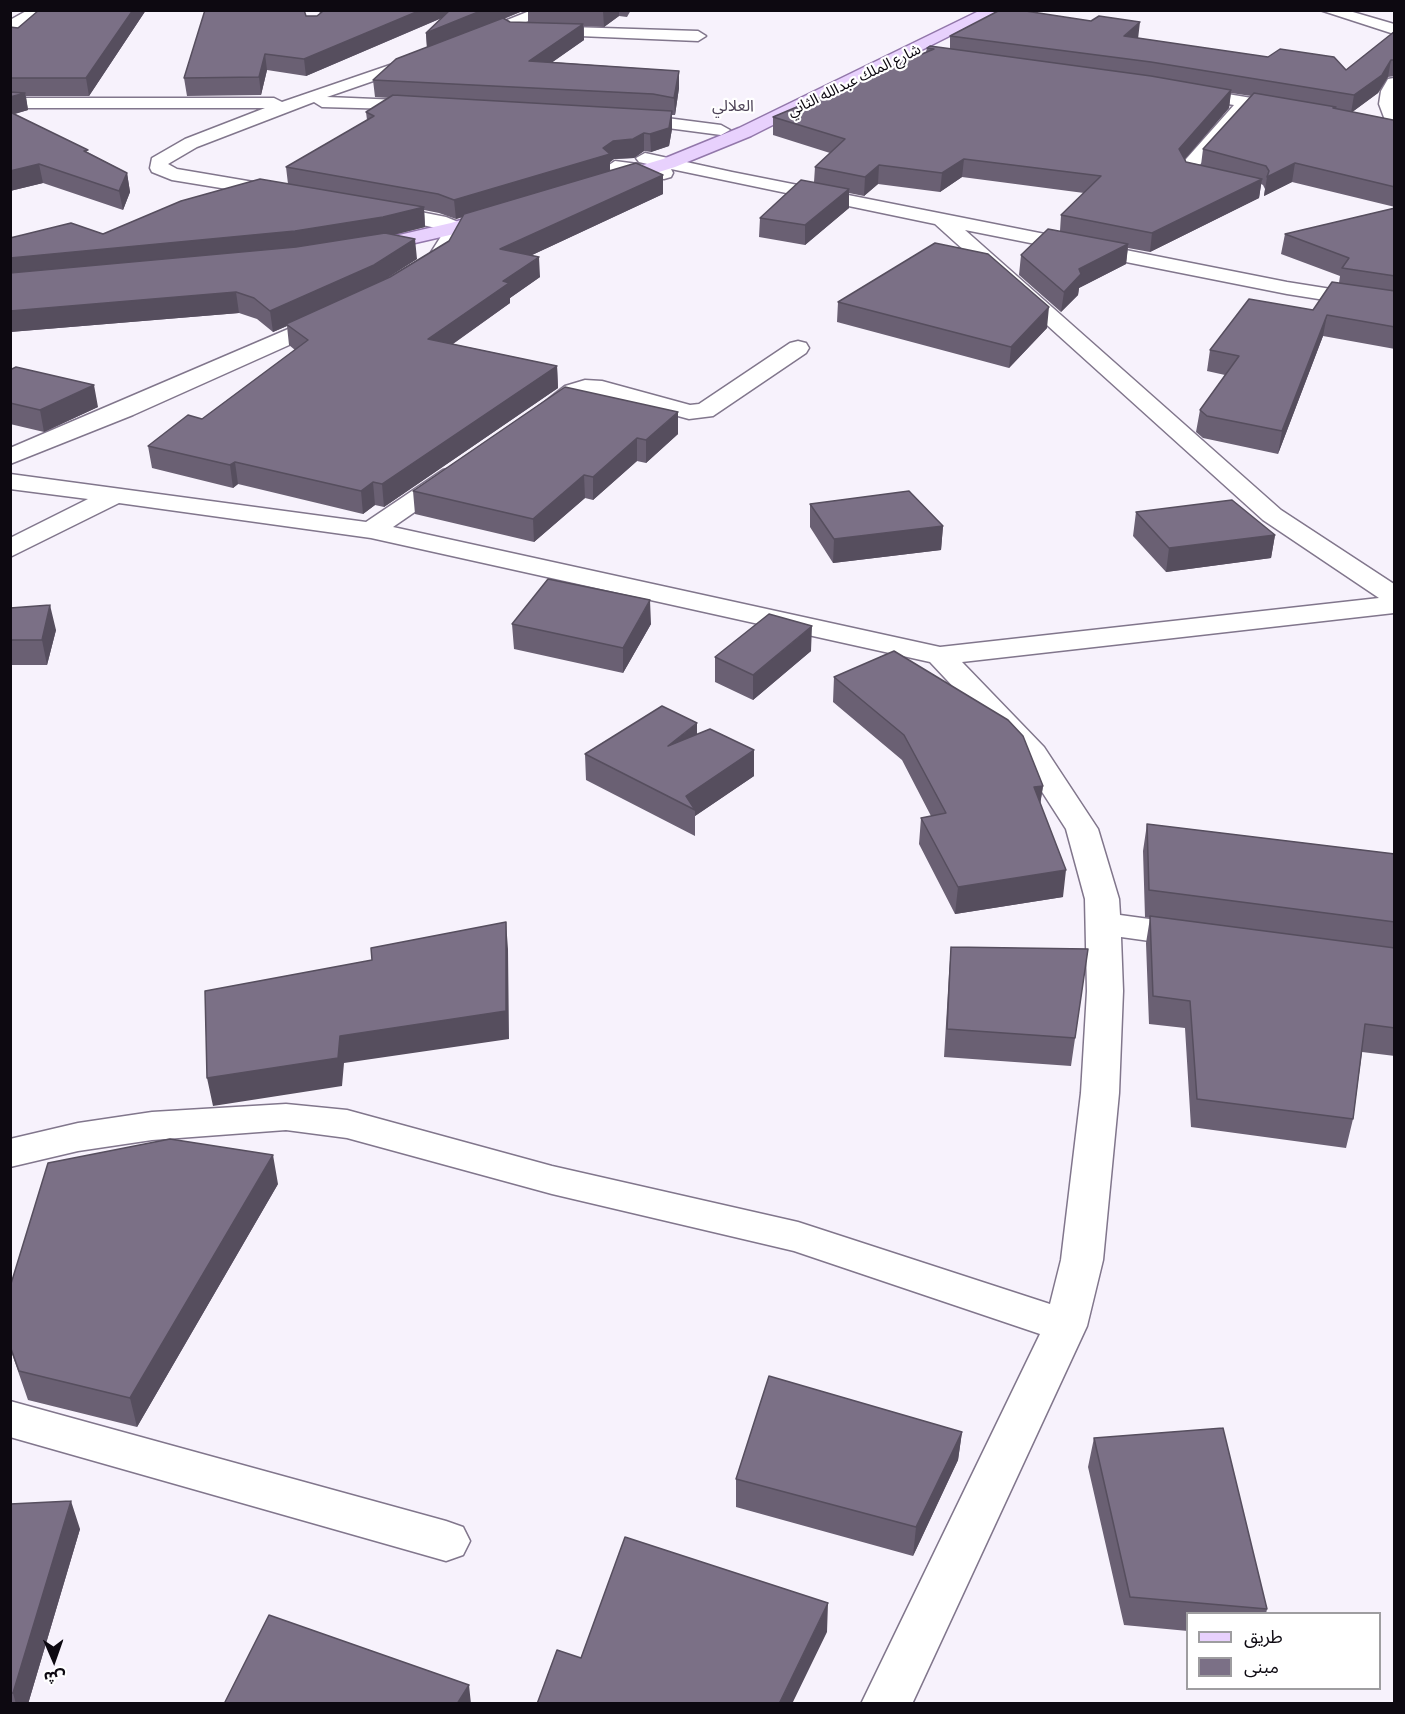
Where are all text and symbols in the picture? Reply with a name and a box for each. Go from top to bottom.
street label: شارع الملك عبدالله الثاني [784,40,924,120]
district label: العلالي [712,96,754,116]
legend [1186,1612,1381,1690]
text: طريق [1244,1625,1283,1647]
north arrow [24,1630,84,1690]
text: مبنى [1244,1655,1279,1677]
text: ش [43,1669,66,1688]

